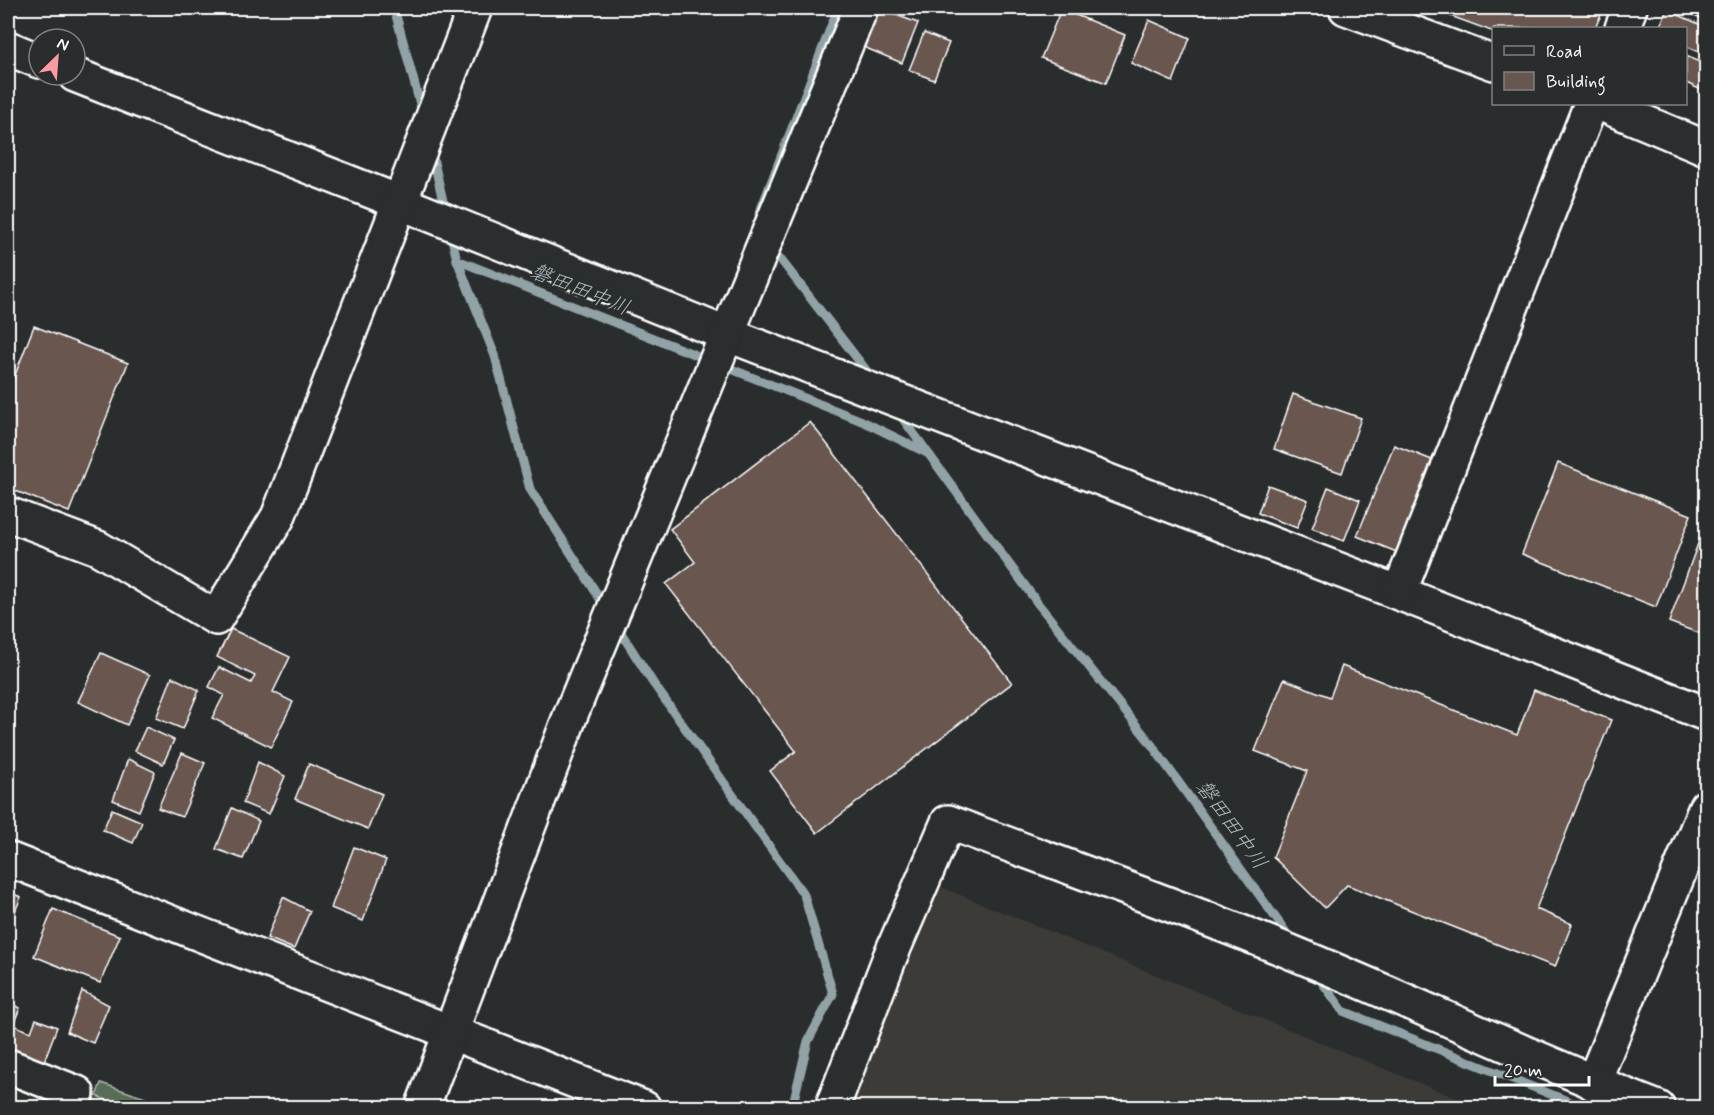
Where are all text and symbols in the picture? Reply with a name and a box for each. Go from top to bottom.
north arrow [27,27,87,87]
legend [1492,27,1687,105]
text: N [53,33,72,57]
text: Road [1546,40,1582,64]
text: Building [1546,70,1606,96]
water label: 磐田田中川 [526,257,634,323]
water label: 磐田田中川 [1189,774,1273,876]
scale bar [1495,1049,1590,1087]
text: 20 m [1504,1059,1542,1083]

